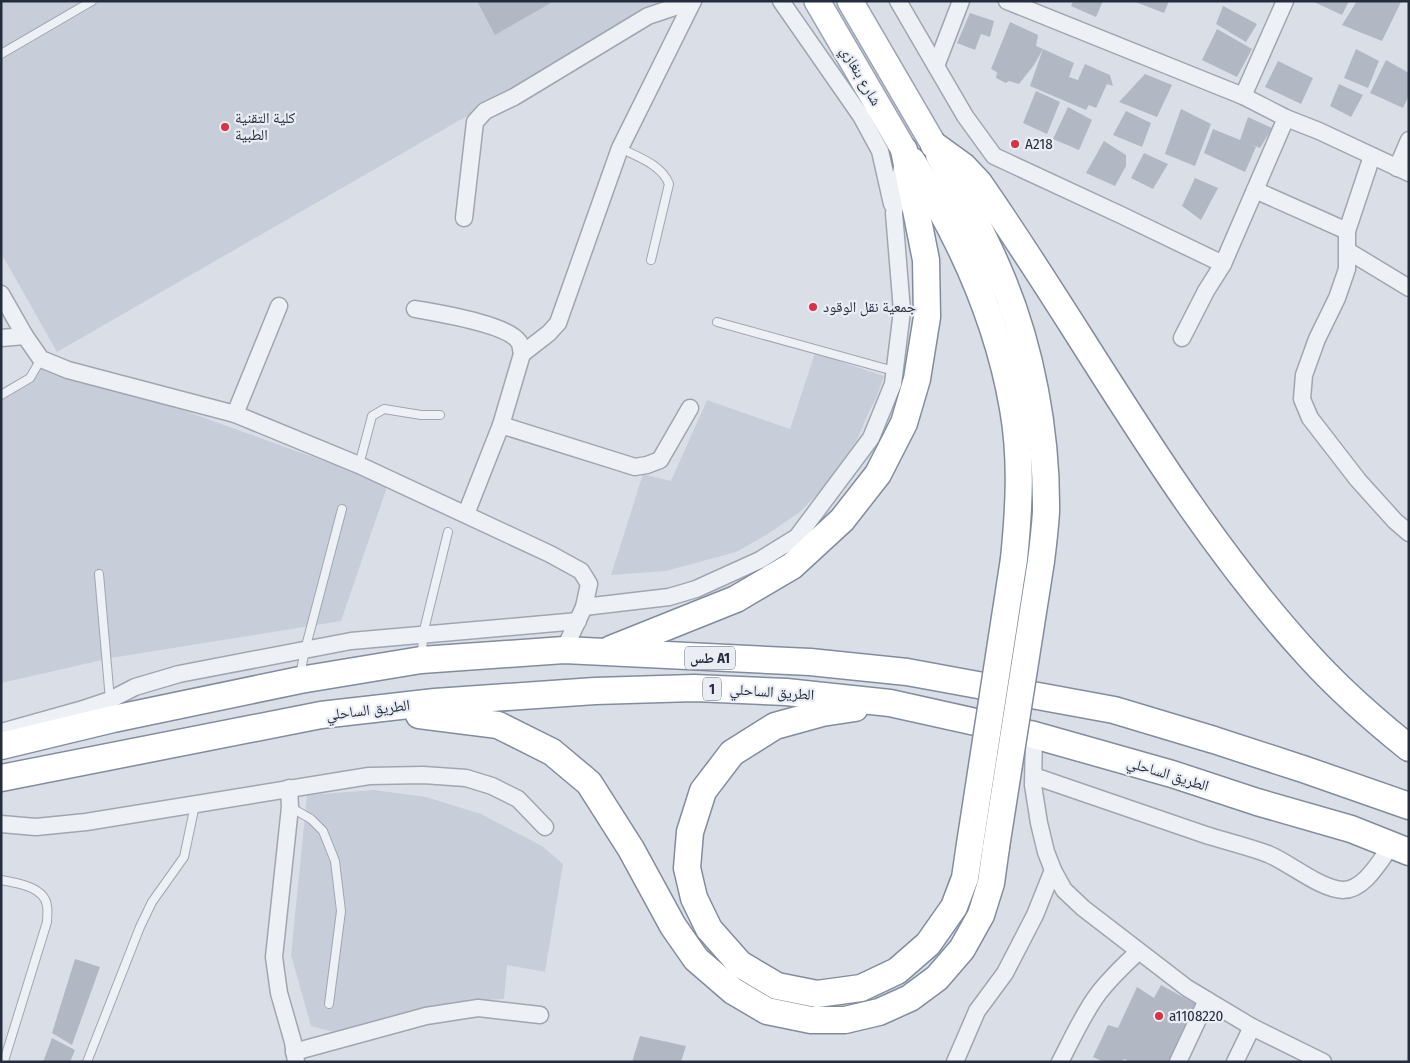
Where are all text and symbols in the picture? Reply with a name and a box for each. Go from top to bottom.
street label: شارع بنغازي [834,43,885,110]
place label: كلية التقنية الطبية [235,109,295,144]
marker: كلية التقنية الطبية [219,121,231,133]
place label: A218 [1025,135,1053,153]
marker: A218 [1009,138,1021,150]
place label: جمعية نقل الوقود [823,298,917,317]
marker: جمعية نقل الوقود [807,301,819,313]
road number: طس A1 [685,646,735,670]
road number: 1 [703,678,721,701]
street label: الطريق الساحلي [729,680,815,707]
street label: الطريق الساحلي [325,696,411,727]
street label: الطريق الساحلي [1124,753,1211,798]
place label: a1108220 [1169,1007,1223,1025]
marker: a1108220 [1153,1010,1165,1022]

